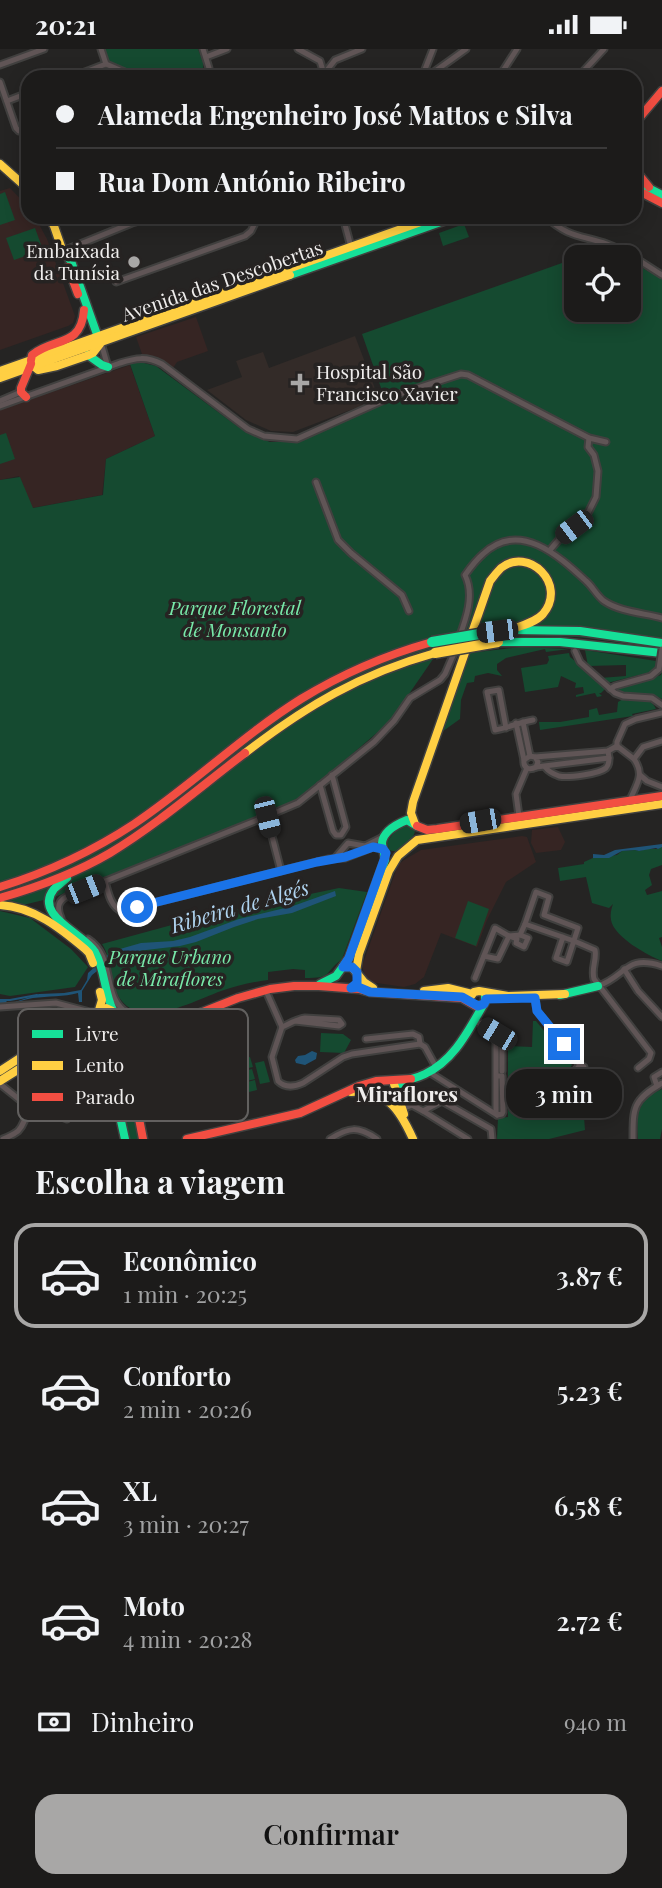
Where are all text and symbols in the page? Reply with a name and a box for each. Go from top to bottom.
text: 20:21 [35,7,96,42]
text: Alameda Engenheiro José Mattos e Silva [98,97,573,132]
text: Rua Dom António Ribeiro [98,164,406,199]
street label: Avenida das Descobertas [117,233,326,327]
place label: Embaixada da Tunísia [26,237,121,285]
map controls [564,245,641,322]
button: locate [564,245,641,322]
marker: Embaixada da Tunísia [126,254,142,270]
place label: Hospital São Francisco Xavier [316,358,458,406]
marker: Hospital São Francisco Xavier [290,373,310,393]
car [551,506,598,548]
park label: Parque Florestal de Monsanto [168,594,302,642]
car [475,618,520,644]
car [252,794,283,840]
car [458,807,503,835]
car [62,871,109,907]
water label: Ribeira de Algés [166,872,312,938]
route start [121,891,153,923]
park label: Parque Urbano de Miraflores [108,943,231,991]
legend [18,1009,248,1121]
car [474,1014,521,1054]
text: Livre [75,1020,119,1046]
route end [548,1028,580,1060]
text: Lento [75,1051,124,1077]
callout: 3 min [506,1069,622,1117]
text: 3 min [535,1078,593,1109]
district label: Miraflores [356,1079,458,1107]
text: Parado [75,1083,135,1109]
text: Escolha a viagem [35,1159,285,1202]
text: Econômico [123,1243,257,1278]
icon: car [39,1244,102,1307]
text: 3.87 € [556,1258,623,1293]
text: 1 min · 20:25 [123,1278,247,1309]
text: Conforto [123,1358,231,1393]
icon: car [39,1359,102,1422]
text: 5.23 € [557,1373,623,1408]
text: 2 min · 20:26 [123,1393,252,1424]
text: XL [123,1473,157,1508]
icon: car [39,1474,102,1537]
text: 6.58 € [554,1488,623,1523]
text: 3 min · 20:27 [123,1508,249,1539]
text: Moto [123,1588,185,1623]
icon: car [39,1589,102,1652]
text: 2.72 € [556,1603,623,1638]
text: 4 min · 20:28 [123,1623,252,1654]
icon: cash [35,1703,73,1741]
text: Dinheiro [91,1704,194,1739]
text: 940 m [564,1706,627,1737]
button: Confirmar [35,1794,627,1874]

